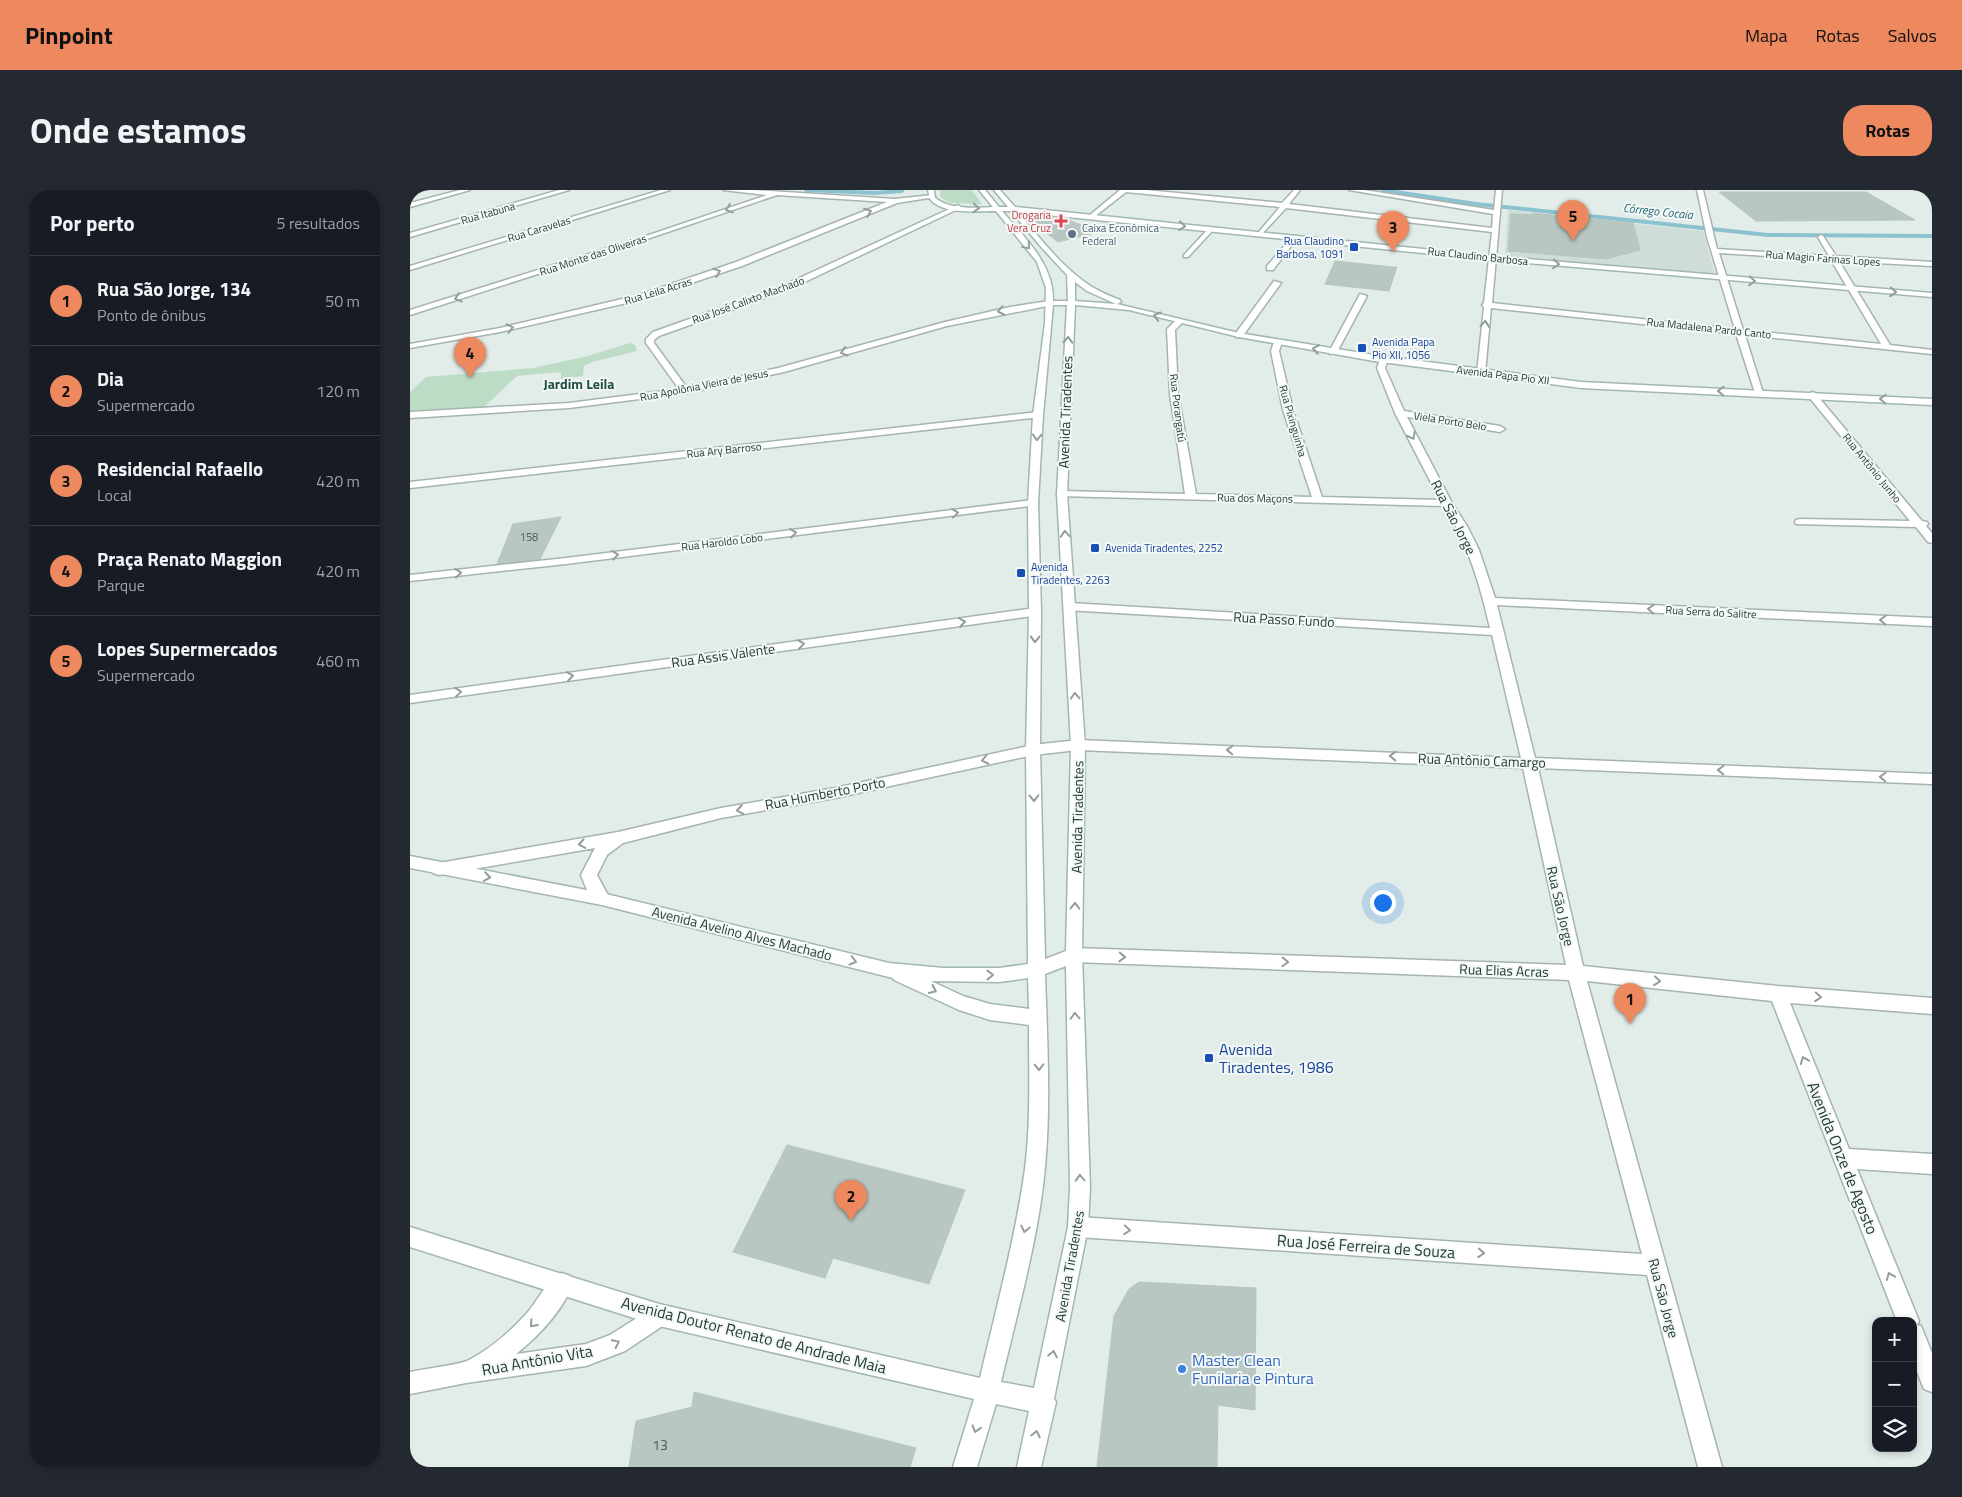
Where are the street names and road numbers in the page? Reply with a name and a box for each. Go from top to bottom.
street label: Rua Itabuna [459,198,517,228]
street label: Rua Caravelas [505,212,573,246]
street label: Rua Monte das Oliveiras [537,230,649,280]
street label: Rua Claudino Barbosa [1427,243,1530,269]
street label: Rua Magin Farinas Lopes [1765,246,1881,270]
street label: Rua José Calixto Machado [690,272,807,328]
street label: Rua Leila Acras [622,273,694,309]
street label: Rua Madalena Pardo Canto [1646,313,1772,343]
street label: Avenida Tiradentes [1053,355,1077,469]
street label: Avenida Papa Pio XII [1456,361,1550,389]
street label: Rua Apolônia Vieira de Jesus [639,365,769,405]
street label: Rua Porangatú [1166,373,1190,443]
street label: Rua Pixinguinha [1275,383,1311,459]
street label: Viela Porto Belo [1412,407,1488,435]
street label: Rua Antônio Junho [1839,430,1905,507]
street label: Rua Ary Barroso [686,438,762,462]
street label: Rua São Jorge [1426,476,1482,558]
street label: Rua dos Maçons [1217,489,1293,507]
street label: Rua Haroldo Lobo [680,529,764,555]
street label: Rua Serra do Salitre [1665,602,1757,622]
street label: Rua Passo Fundo [1233,606,1335,632]
street label: Rua Assis Valente [670,637,776,673]
street label: Rua Antônio Camargo [1418,747,1546,773]
street label: Avenida Tiradentes [1066,761,1088,873]
street label: Rua Humberto Porto [763,771,887,815]
street label: Rua São Jorge [1542,864,1580,948]
street label: Avenida Avelino Alves Machado [650,900,834,966]
street label: Rua Elias Acras [1459,958,1549,982]
street label: Avenida Onze de Agosto [1801,1078,1885,1238]
street label: Avenida Tiradentes [1049,1209,1089,1323]
street label: Rua José Ferreira de Souza [1276,1228,1456,1264]
street label: Rua São Jorge [1643,1256,1685,1340]
street label: Avenida Doutor Renato de Andrade Maia [619,1290,889,1380]
street label: Rua Antônio Vita [480,1338,594,1382]

